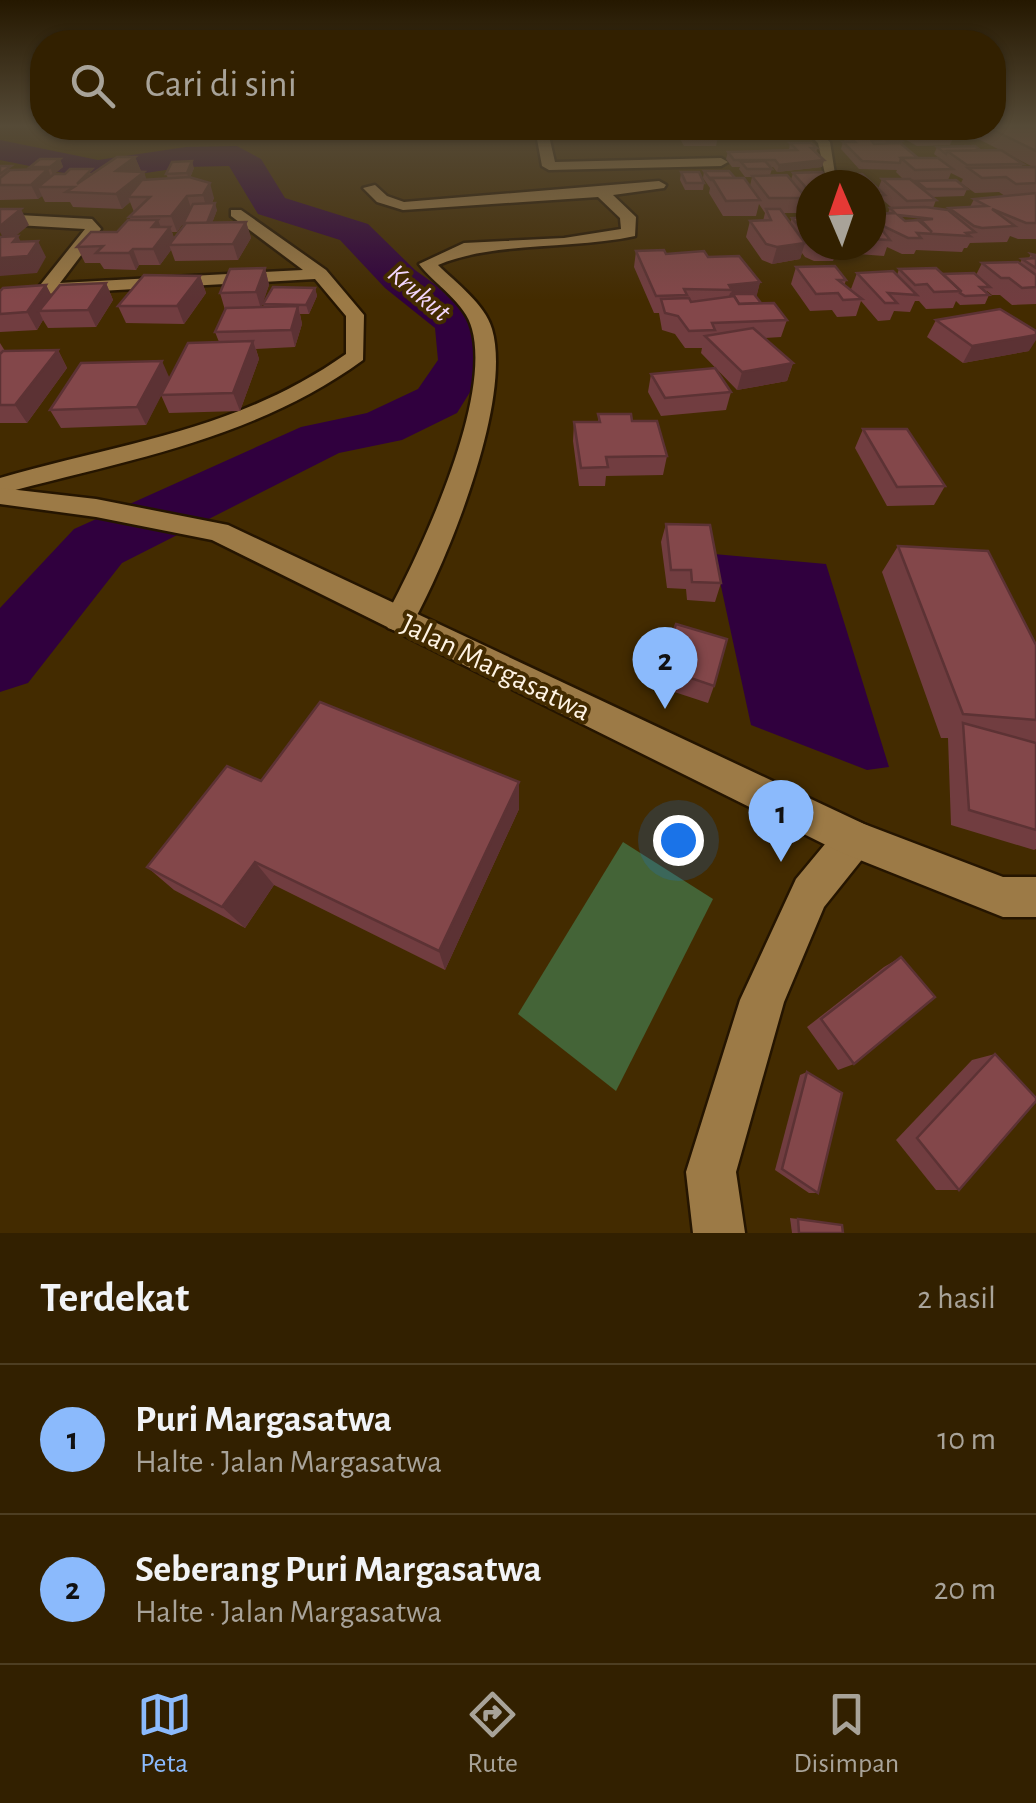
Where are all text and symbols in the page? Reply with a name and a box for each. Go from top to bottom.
search box [30,30,1006,140]
icon: search [65,58,120,113]
text: Cari di sini [145,66,297,104]
north arrow [796,170,886,260]
water label: Krukut [382,260,456,328]
street label: Jalan Margasatwa [396,609,595,727]
pin: 2 [632,626,698,709]
pin: 1 [748,780,814,862]
your location [653,815,704,866]
text: Terdekat [40,1277,189,1319]
text: 2 hasil [917,1282,996,1314]
text: Puri Margasatwa [135,1401,392,1439]
text: 1 [67,1423,78,1455]
text: 10 m [937,1423,996,1455]
text: Halte · Jalan Margasatwa [135,1446,442,1478]
text: Seberang Puri Margasatwa [135,1551,542,1589]
text: 2 [65,1573,80,1605]
text: 20 m [934,1573,996,1605]
text: Halte · Jalan Margasatwa [135,1596,442,1628]
tab: Peta [137,1687,192,1781]
tab: Rute [465,1687,520,1781]
tab: Disimpan [794,1687,899,1781]

